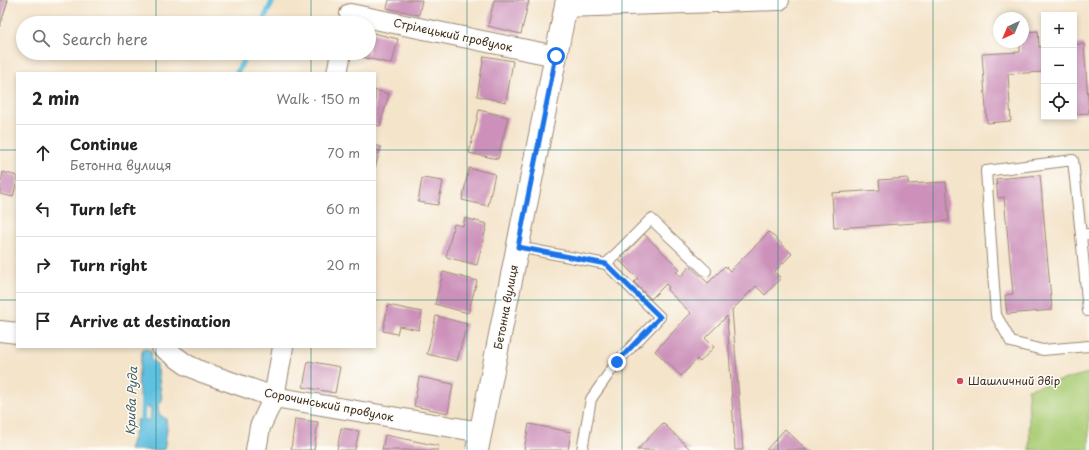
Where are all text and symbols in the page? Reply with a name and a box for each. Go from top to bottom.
north arrow [993,12,1029,48]
map controls [1041,12,1077,120]
button: + [1041,12,1077,48]
street label: Стрілецький провулок [392,14,515,56]
search box [16,16,376,60]
icon: search [30,27,52,49]
text: Search here [62,27,148,50]
route start [547,47,565,65]
button: − [1041,48,1077,84]
button: locate [1041,84,1077,120]
text: 2 min [32,85,79,111]
text: Walk · 150 m [276,89,360,108]
text: Continue [70,132,138,155]
icon: ahead [32,142,54,164]
text: 70 m [327,143,360,162]
text: Бетонна вулиця [70,155,172,174]
text: Turn left [70,197,136,220]
icon: left [32,198,54,220]
text: 60 m [326,199,360,218]
text: Turn right [70,253,147,276]
icon: right [32,254,54,276]
text: 20 m [326,255,360,274]
street label: Бетонна вулиця [489,263,522,351]
text: Arrive at destination [70,309,231,332]
icon: arrive [32,310,54,332]
route end [608,353,626,371]
water label: Крива Руда [121,366,141,436]
place label: Шашличний двір [968,372,1061,389]
marker: Шашличний двір [955,376,965,386]
street label: Сорочинський провулок [263,384,396,426]

